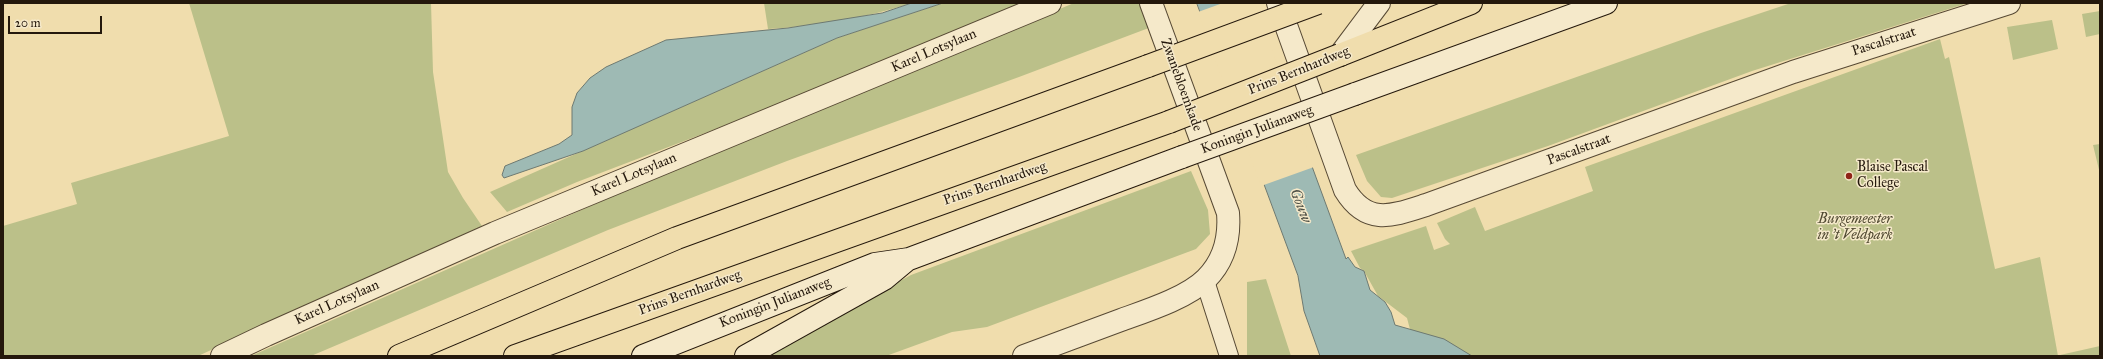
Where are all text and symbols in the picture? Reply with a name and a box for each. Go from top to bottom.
scale bar [10,8,104,34]
text: 20 m [15,16,41,30]
street label: Pascalstraat [1850,24,1918,60]
street label: Karel Lotsylaan [889,26,979,76]
street label: Zwanebloemkade [1156,36,1206,134]
street label: Prins Bernhardweg [1246,43,1352,99]
street label: Koningin Julianaweg [1199,102,1315,158]
street label: Pascalstraat [1545,131,1613,169]
street label: Karel Lotsylaan [589,150,679,200]
street label: Prins Bernhardweg [941,158,1049,210]
place label: Blaise Pascal College [1857,160,1928,192]
marker: Blaise Pascal College [1844,171,1854,181]
water label: Gouw [1285,186,1315,226]
park label: Burgemeester in 't Veldpark [1817,212,1893,244]
street label: Prins Bernhardweg [636,267,744,319]
street label: Koningin Julianaweg [717,274,833,332]
street label: Karel Lotsylaan [292,277,382,329]

